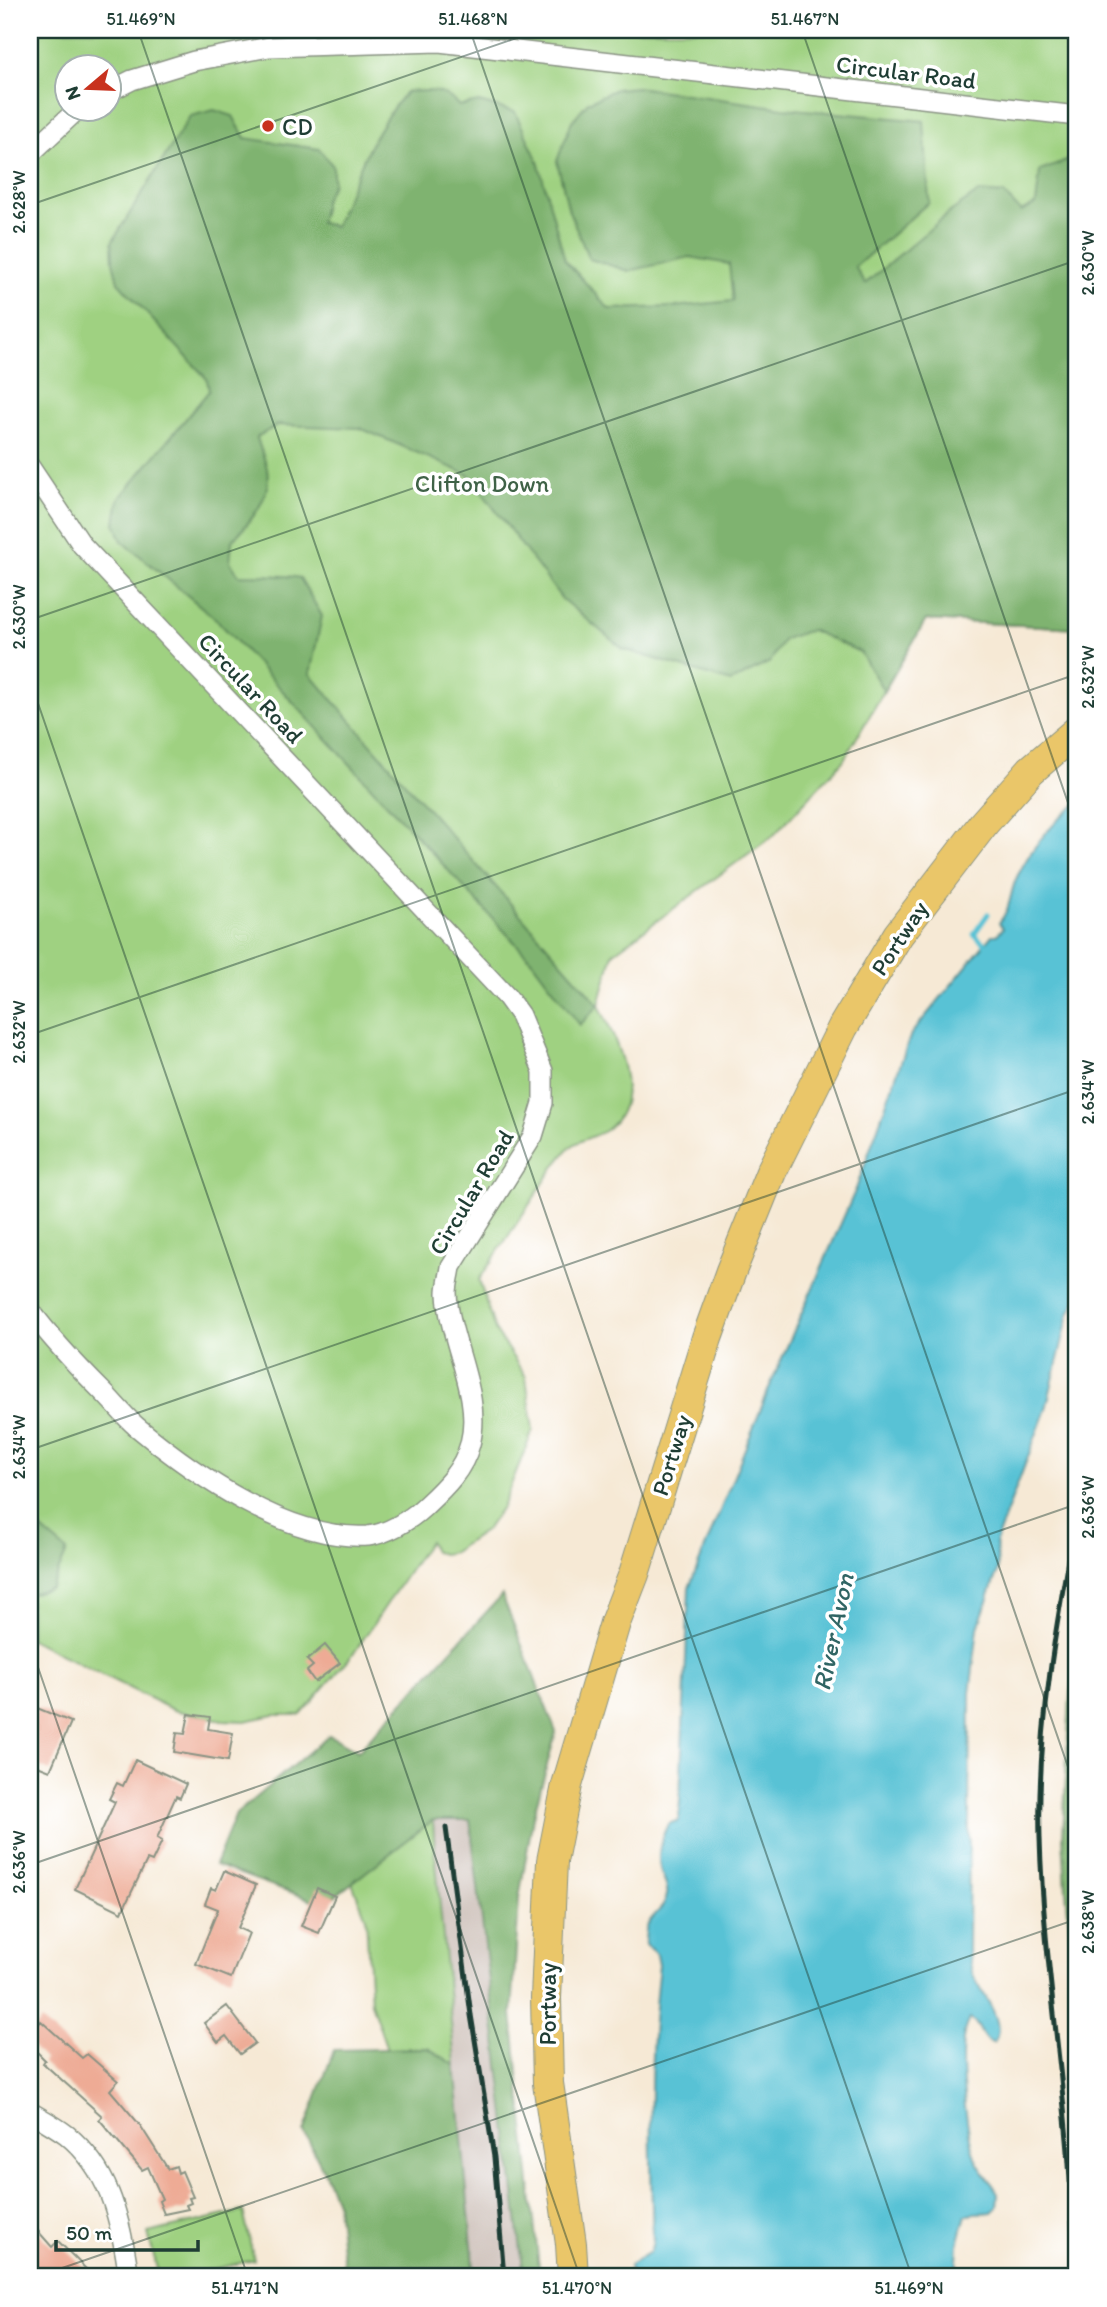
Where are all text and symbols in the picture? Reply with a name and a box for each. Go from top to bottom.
text: 51.469°N [106,8,176,30]
text: 51.468°N [438,8,508,30]
text: 51.467°N [771,8,839,30]
street label: Circular Road [834,49,978,95]
north arrow [52,52,122,122]
text: N [59,84,85,103]
place label: CD [282,112,313,141]
marker: CD [260,118,276,134]
text: 2.628°W [8,170,30,234]
text: 2.630°W [1077,230,1099,296]
park label: Clifton Down [415,469,550,498]
text: 2.630°W [8,584,30,650]
street label: Circular Road [192,627,310,749]
text: 2.632°W [1077,645,1099,709]
street label: Portway [864,895,934,981]
text: 2.632°W [8,1000,30,1064]
text: 2.634°W [1077,1060,1099,1124]
street label: Circular Road [422,1124,520,1260]
street label: Portway [645,1411,697,1499]
text: 2.634°W [8,1415,30,1479]
text: 2.636°W [1077,1475,1099,1539]
water label: River Avon [805,1570,861,1694]
text: 2.636°W [8,1830,30,1894]
text: 2.638°W [1077,1890,1099,1954]
street label: Portway [533,1962,562,2046]
scale bar [56,2209,198,2253]
text: 50 m [66,2220,113,2245]
text: 51.471°N [211,2277,279,2299]
text: 51.470°N [542,2277,612,2299]
text: 51.469°N [874,2277,944,2299]

